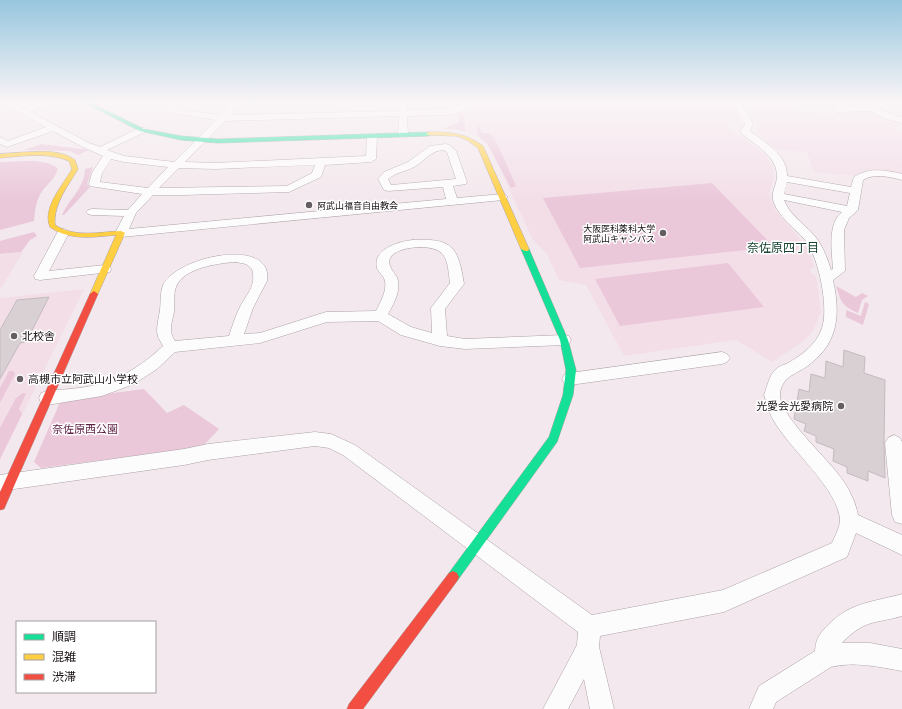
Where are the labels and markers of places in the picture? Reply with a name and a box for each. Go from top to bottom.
marker: 阿武山福音自由教会 [304,200,314,210]
place label: 阿武山福音自由教会 [317,200,398,211]
place label: 大阪医科薬科大学 阿武山キャンパス [583,223,655,244]
marker: 大阪医科薬科大学 阿武山キャンパス [658,228,668,238]
place label: 北校舎 [22,329,55,343]
marker: 北校舎 [9,331,19,341]
place label: 高槻市立阿武山小学校 [28,372,138,386]
marker: 高槻市立阿武山小学校 [15,374,25,384]
place label: 光愛会光愛病院 [756,399,833,413]
marker: 光愛会光愛病院 [836,401,846,411]

